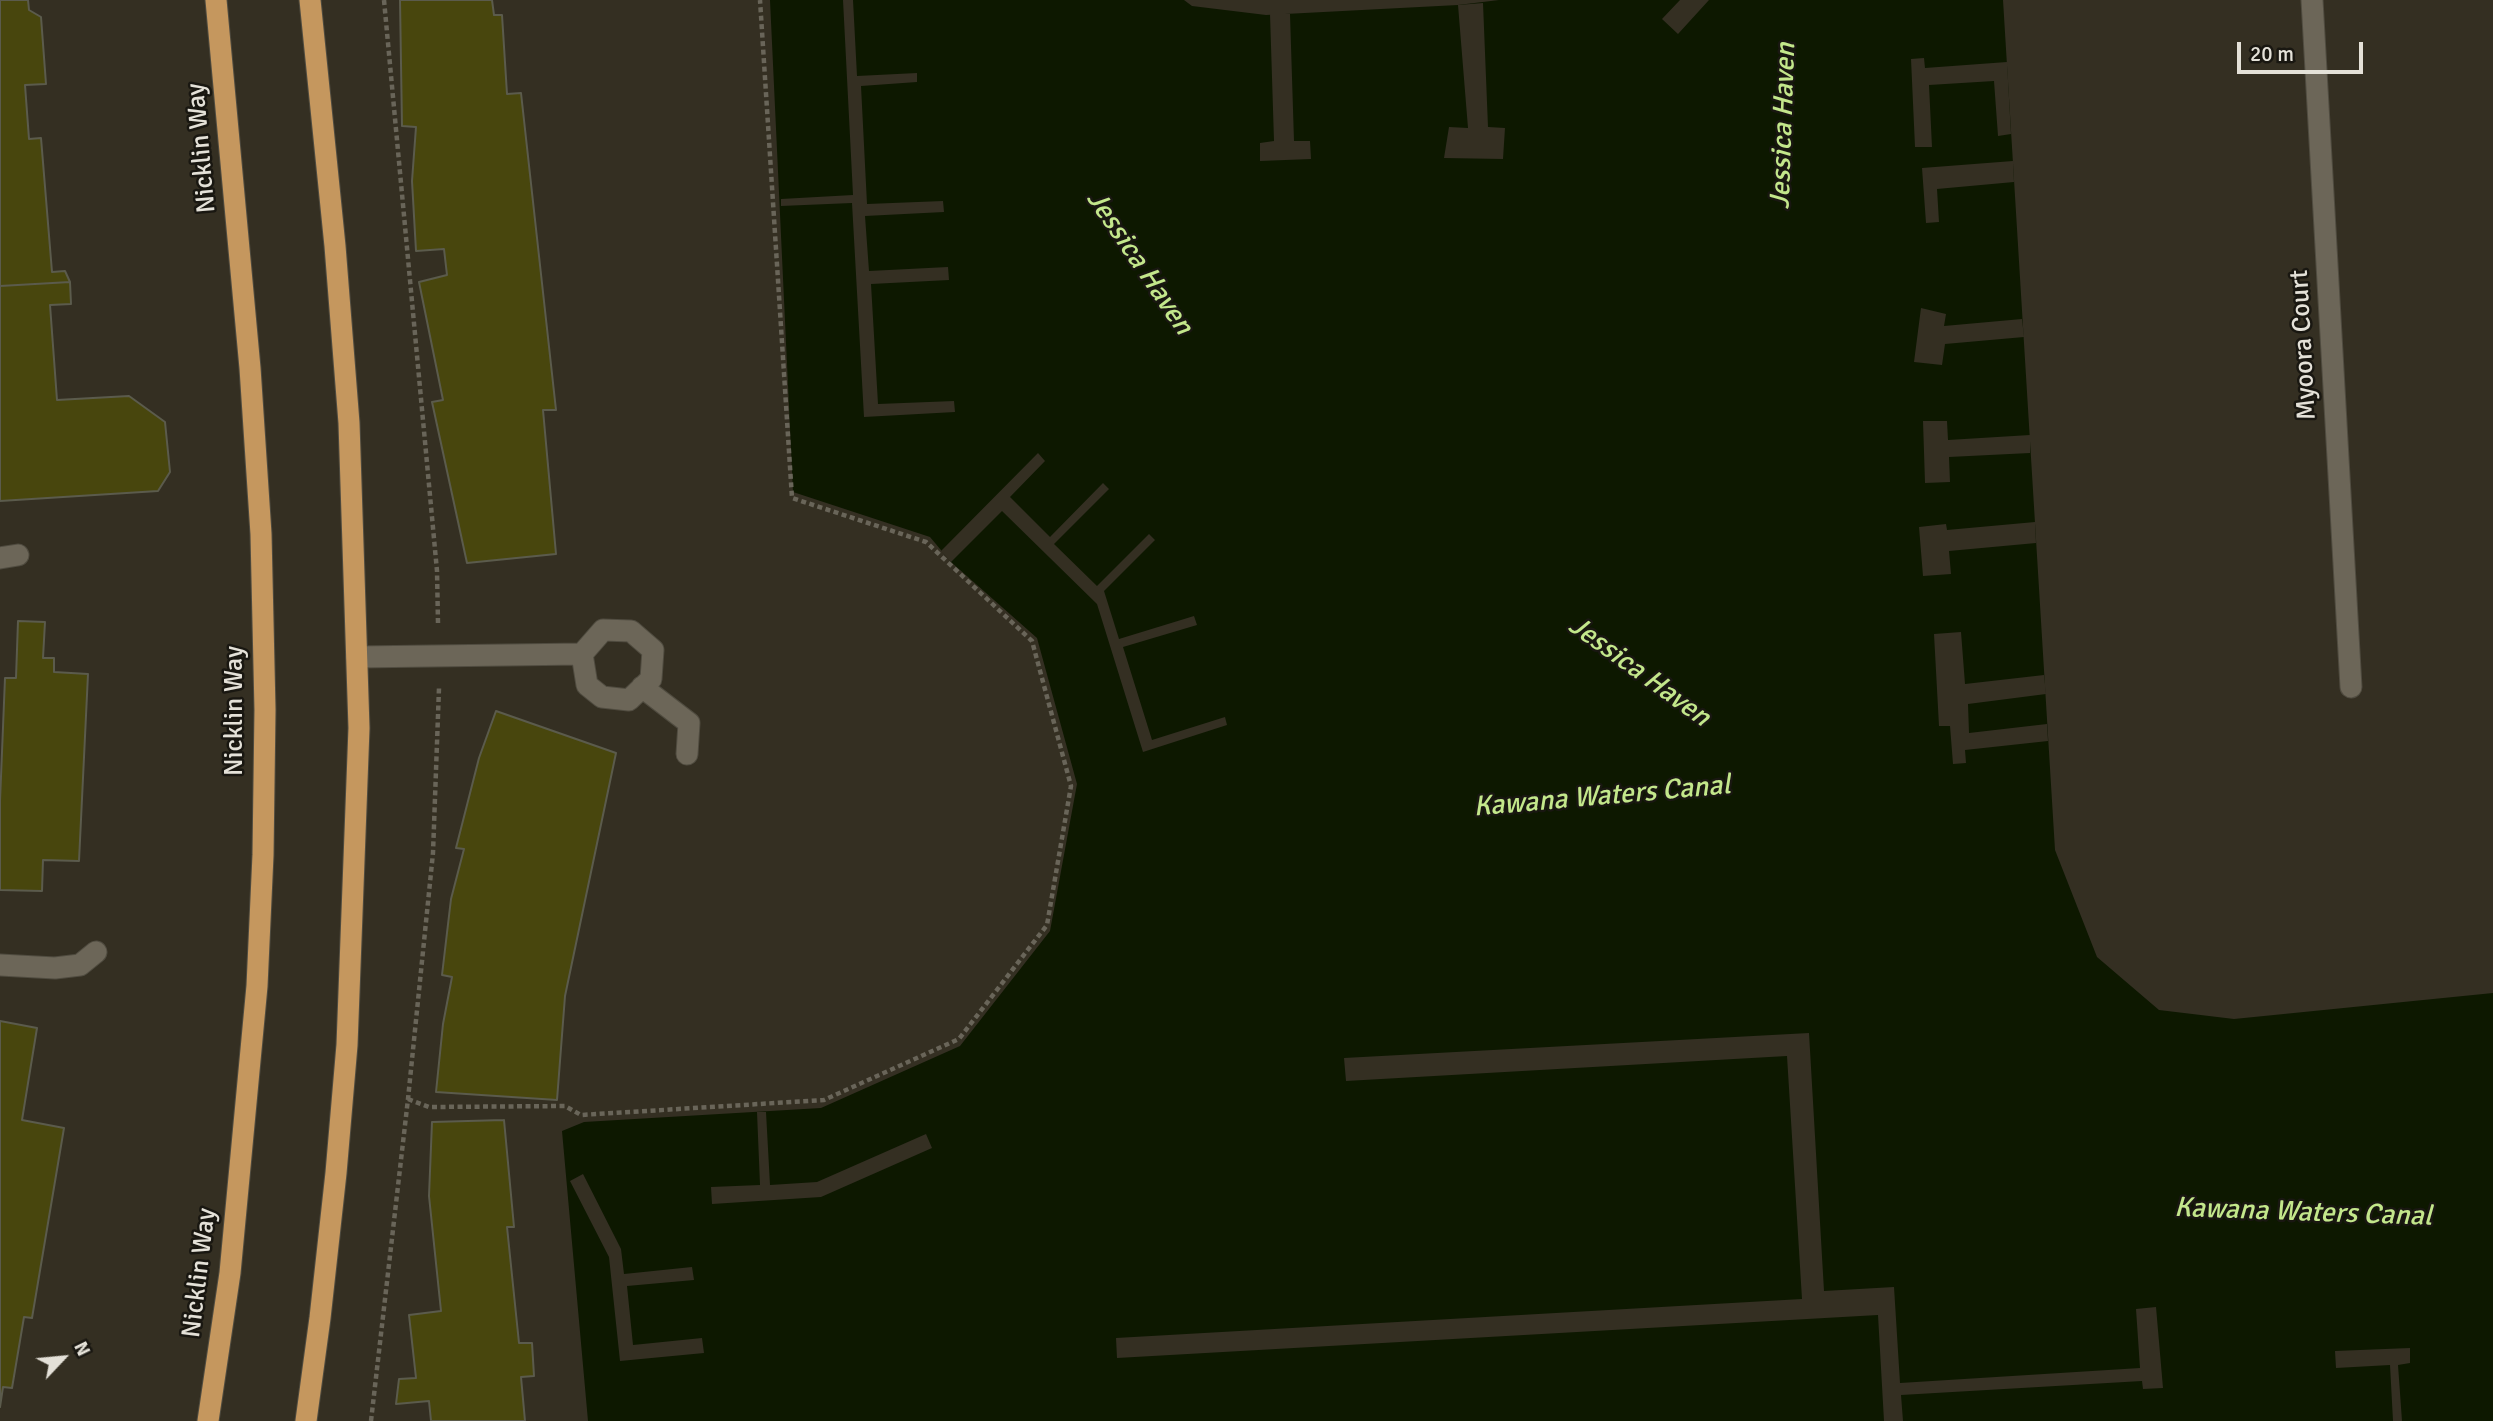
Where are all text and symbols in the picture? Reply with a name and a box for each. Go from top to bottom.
scale bar [2241,28,2367,72]
text: 20 m [2250,41,2294,67]
water label: Jessica Haven [1764,42,1804,210]
street label: Nicklin Way [181,82,223,214]
water label: Jessica Haven [1079,185,1199,341]
street label: Myoora Court [2284,269,2324,421]
water label: Jessica Haven [1562,609,1716,735]
street label: Nicklin Way [219,646,251,776]
water label: Kawana Waters Canal [1472,769,1732,825]
water label: Kawana Waters Canal [2174,1192,2432,1234]
street label: Nicklin Way [177,1206,223,1340]
north arrow [28,1323,98,1393]
text: N [68,1338,96,1360]

